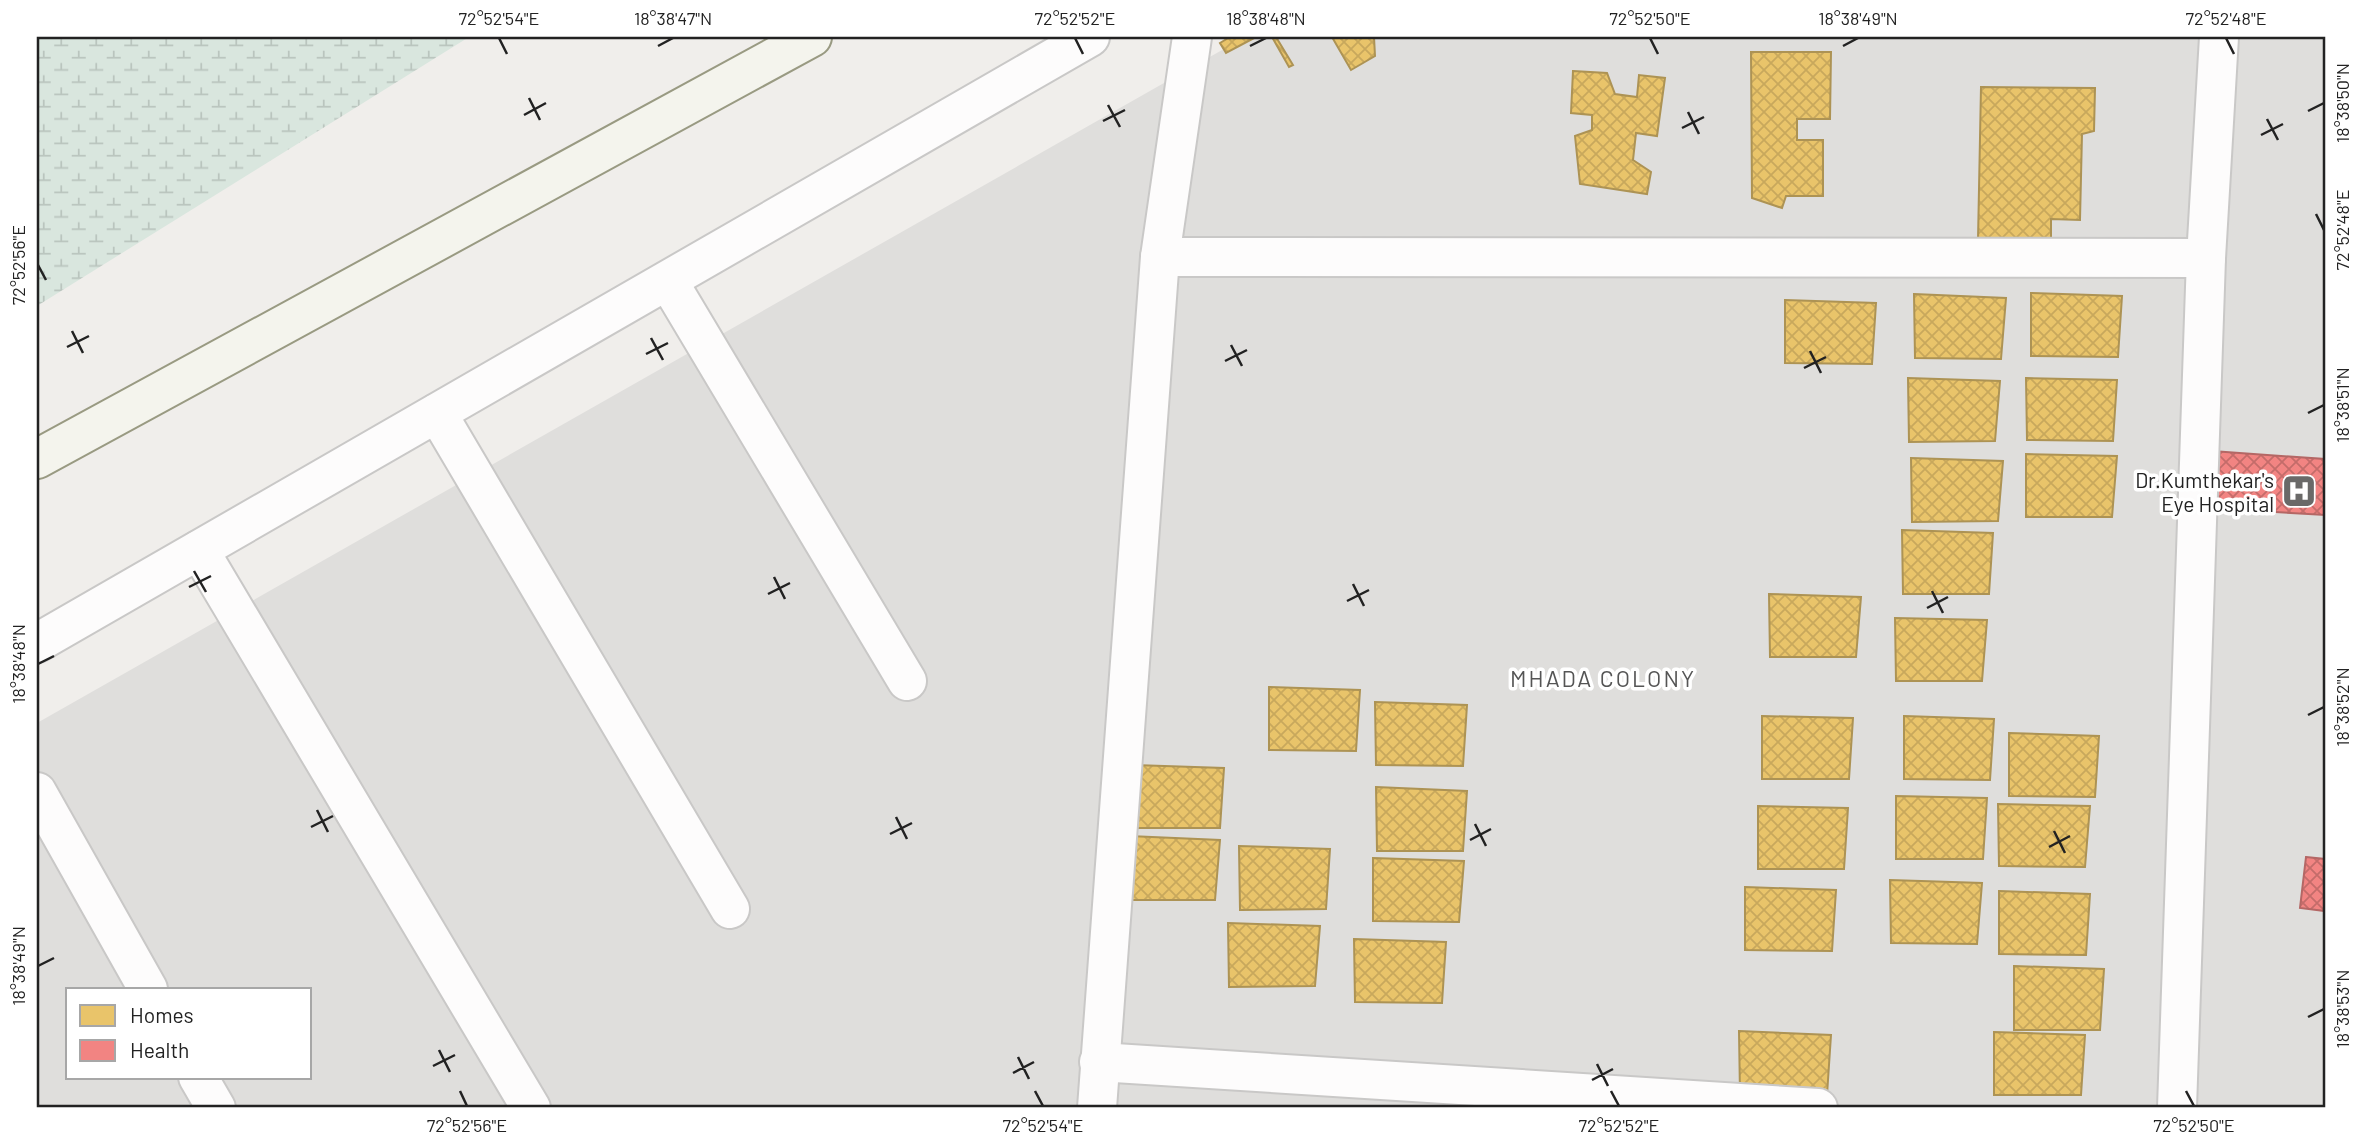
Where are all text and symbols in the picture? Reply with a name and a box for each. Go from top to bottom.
text: 72°52'54"E [459,7,539,29]
text: 18°38'47"N [634,7,712,29]
text: 72°52'52"E [1035,7,1115,29]
text: 18°38'48"N [1226,7,1306,29]
text: 72°52'50"E [1609,7,1691,29]
text: 18°38'49"N [1818,7,1898,29]
text: 72°52'48"E [2185,7,2267,29]
text: 18°38'50"N [2331,63,2353,143]
text: 72°52'48"E [2331,189,2353,271]
text: 72°52'56"E [7,225,29,305]
text: 18°38'51"N [2331,367,2353,443]
place label: Dr.Kumthekar's Eye Hospital [2135,467,2274,516]
hospital icon: Dr.Kumthekar's Eye Hospital [2280,472,2318,510]
text: 18°38'48"N [7,624,29,704]
district label: MHADA COLONY [1510,664,1696,692]
text: 18°38'52"N [2331,667,2353,747]
text: 18°38'49"N [7,926,29,1006]
text: 18°38'53"N [2331,970,2353,1048]
legend [66,988,312,1078]
text: Homes [130,1002,194,1027]
text: Health [130,1037,189,1062]
text: 72°52'56"E [427,1114,507,1136]
text: 72°52'54"E [1003,1114,1083,1136]
text: 72°52'52"E [1579,1114,1659,1136]
text: 72°52'50"E [2153,1114,2235,1136]

